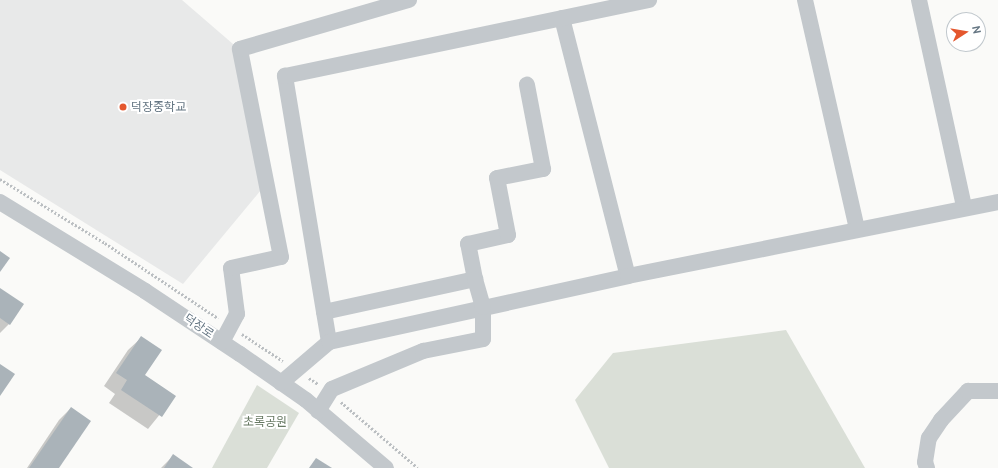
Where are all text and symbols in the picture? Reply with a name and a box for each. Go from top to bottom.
north arrow [946,12,986,52]
text: N [969,24,984,35]
place label: 덕장중학교 [131,100,186,114]
marker: 덕장중학교 [118,102,128,112]
street label: 덕장로 [181,311,217,341]
park label: 초록공원 [243,415,287,429]

